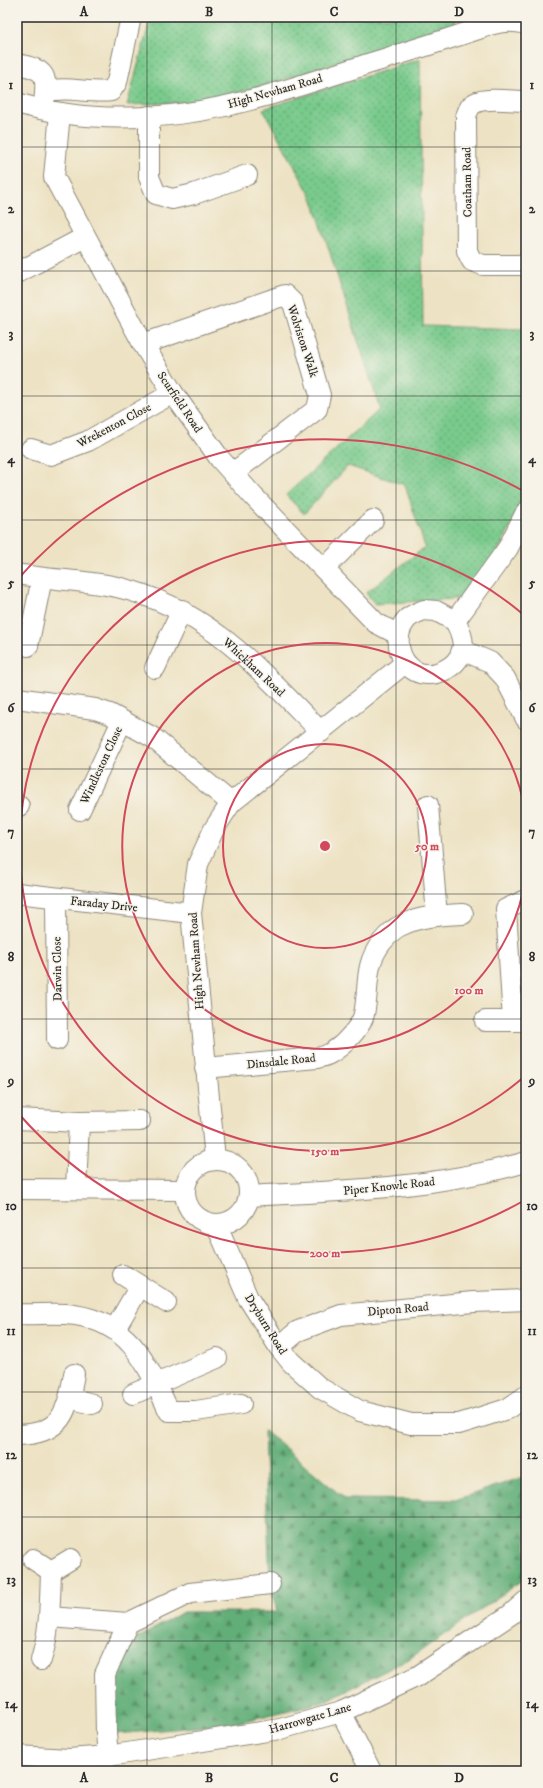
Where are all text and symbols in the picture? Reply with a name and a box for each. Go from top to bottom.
text: A [79,4,89,20]
text: B [205,4,213,20]
text: C [330,4,339,20]
text: D [454,4,464,20]
street label: High Newham Road [226,71,324,112]
text: 1 [9,77,14,93]
text: 1 [530,77,535,93]
street label: Coatham Road [459,147,476,217]
text: 2 [8,201,15,217]
text: 2 [529,201,536,217]
street label: Wolviston Walk [283,302,321,379]
text: 3 [9,326,14,342]
text: 3 [530,326,535,342]
street label: Scurfield Road [154,369,206,436]
street label: Wrekenton Close [74,400,154,452]
text: 4 [6,451,15,468]
text: 4 [527,451,536,468]
text: 5 [7,575,15,591]
text: 5 [528,575,536,591]
street label: Whickham Road [219,634,288,700]
text: 6 [8,700,16,716]
text: 6 [529,700,537,716]
street label: Windleston Close [77,724,126,807]
text: 7 [8,824,15,840]
text: 7 [529,824,536,840]
centre of rings [318,839,332,853]
text: 50 m [414,839,439,854]
street label: Faraday Drive [70,894,138,915]
street label: High Newham Road [186,912,207,1010]
street label: Darwin Close [49,937,66,1001]
text: 8 [8,949,15,965]
text: 8 [529,949,536,965]
text: 100 m [455,983,483,998]
street label: Dinsdale Road [246,1050,316,1073]
text: 9 [7,1073,14,1089]
text: 9 [528,1073,535,1089]
text: 150 m [311,1144,339,1159]
street label: Piper Knowle Road [343,1174,436,1199]
text: 10 [5,1198,17,1214]
text: 10 [526,1198,538,1214]
text: 200 m [310,1246,340,1261]
street label: Dryburn Road [241,1291,290,1357]
street label: Dipton Road [367,1299,429,1320]
text: 11 [6,1323,16,1339]
text: 11 [527,1323,537,1339]
text: 12 [5,1447,17,1463]
text: 12 [526,1447,538,1463]
text: 13 [6,1572,16,1588]
text: 13 [527,1572,537,1588]
text: 14 [5,1696,18,1713]
text: 14 [526,1696,539,1713]
street label: Harrowgate Lane [267,1700,353,1737]
text: A [79,1770,89,1786]
text: B [205,1770,213,1786]
text: C [330,1770,339,1786]
text: D [454,1770,464,1786]

